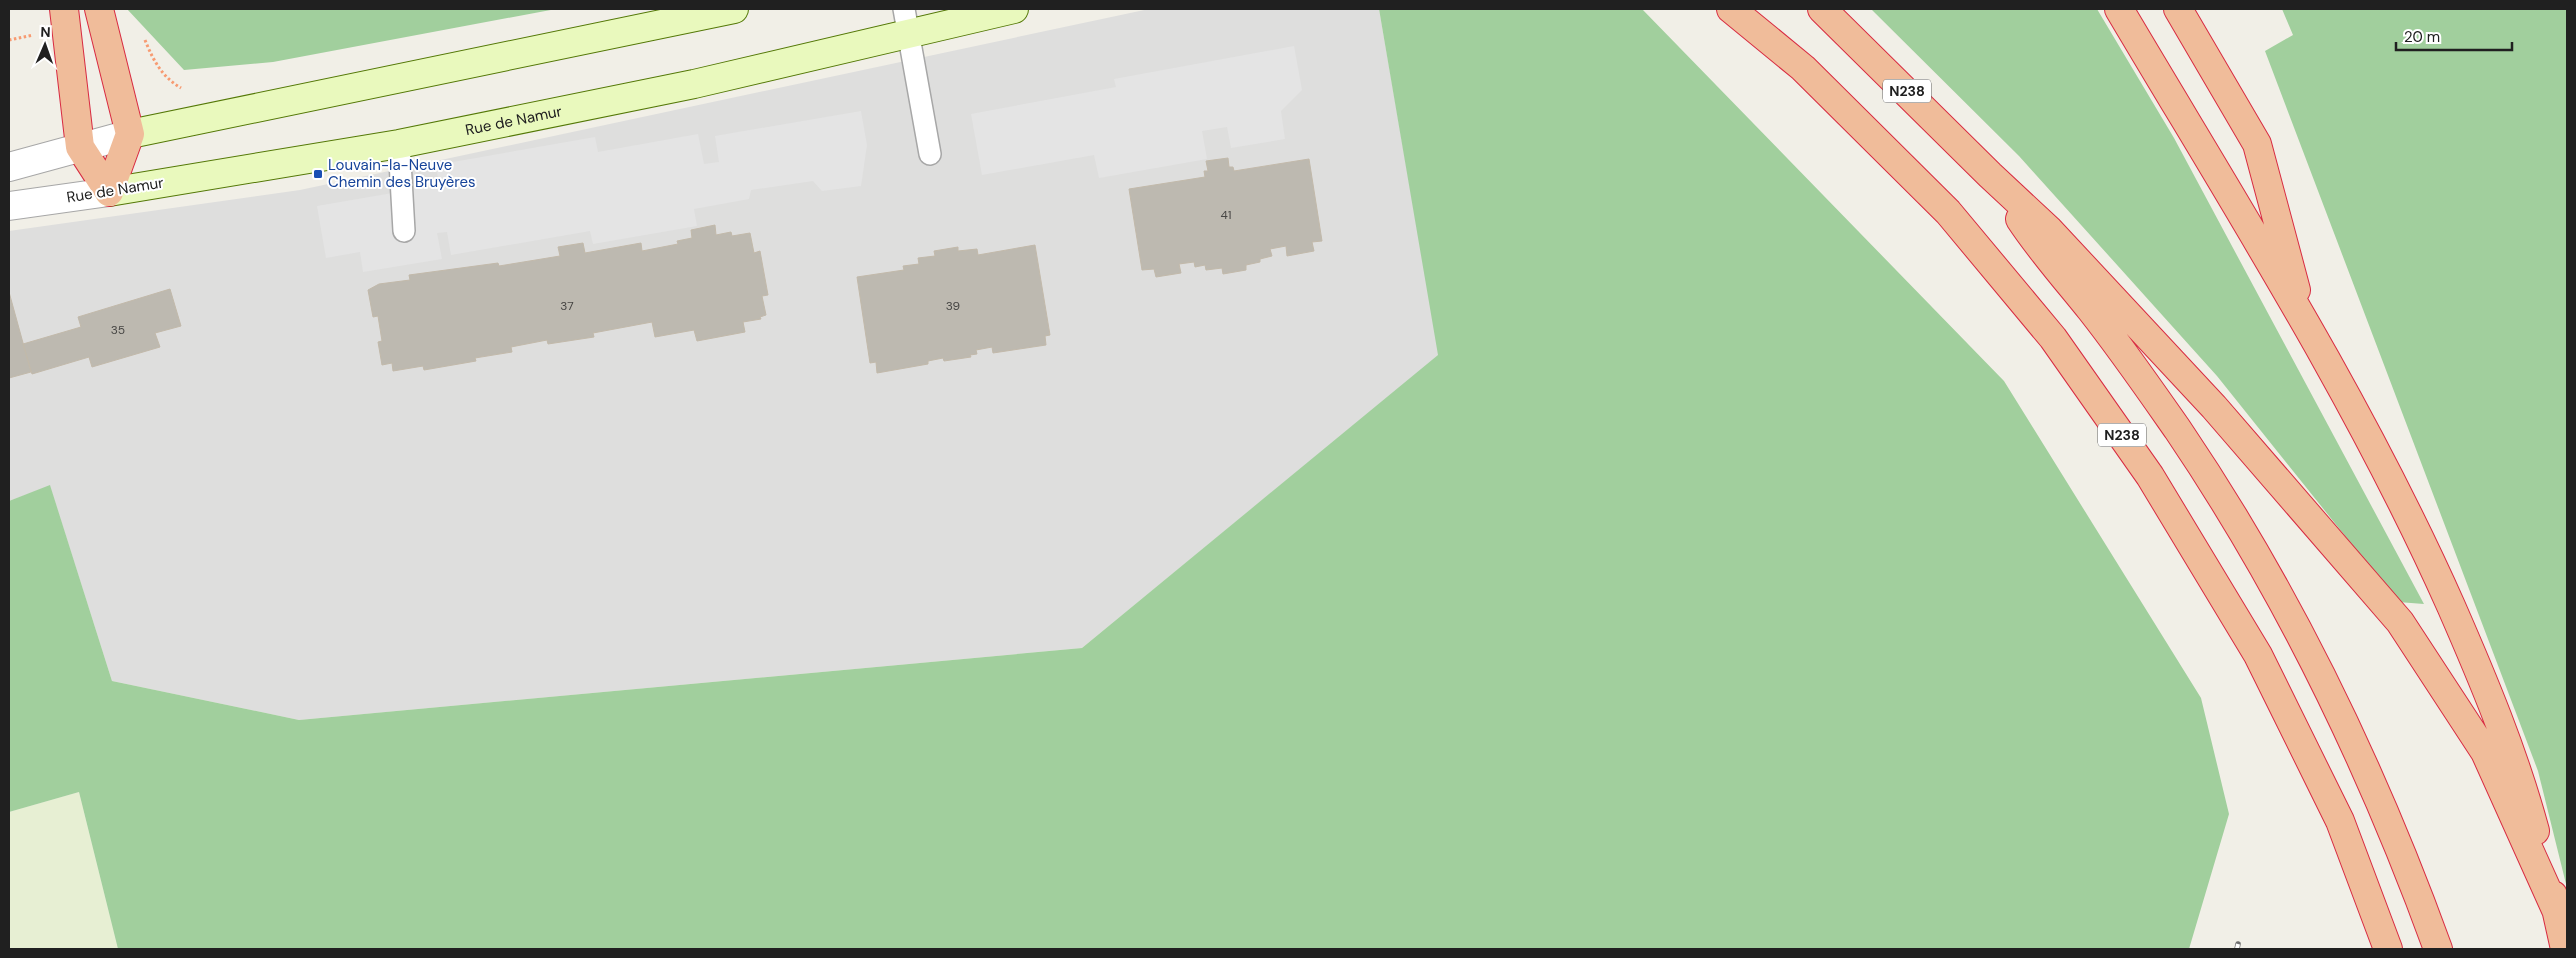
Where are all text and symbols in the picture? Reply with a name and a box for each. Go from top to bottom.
north arrow [20,20,70,70]
scale bar [2396,20,2512,52]
text: N [40,23,51,41]
text: 20 m [2404,27,2440,47]
road number: N238 [1883,80,1931,102]
street label: Rue de Namur [464,101,564,140]
place label: Louvain-la-Neuve Chemin des Bruyères [328,155,476,192]
marker: Louvain-la-Neuve Chemin des Bruyères [312,168,324,180]
street label: Rue de Namur [65,172,165,208]
house number: 41 [1220,207,1232,223]
house number: 37 [560,298,574,314]
house number: 39 [946,298,960,314]
house number: 35 [111,322,125,338]
road number: N238 [2098,424,2146,446]

